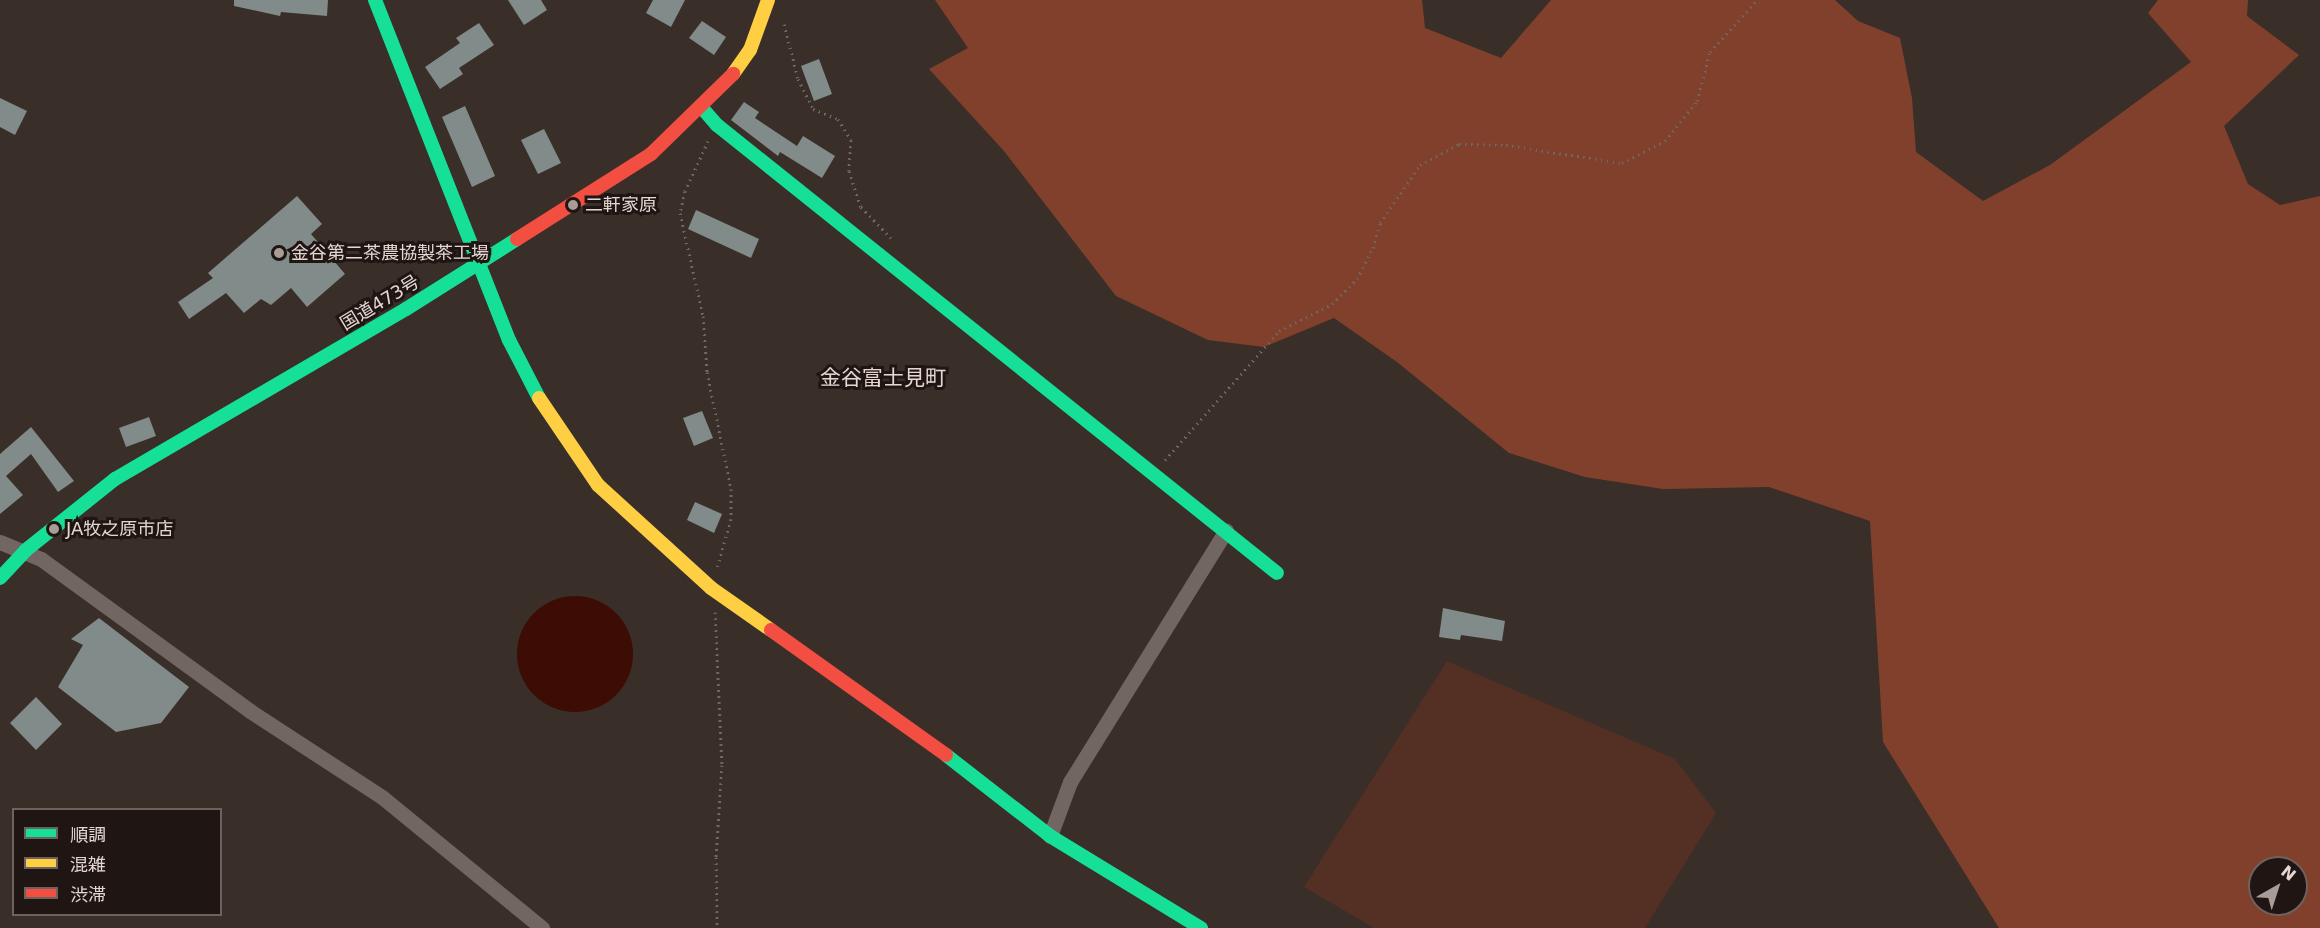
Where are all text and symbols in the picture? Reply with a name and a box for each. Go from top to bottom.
place label: 二軒家原 [585,194,657,216]
marker: 二軒家原 [566,198,580,212]
place label: 金谷第二茶農協製茶工場 [291,242,489,264]
marker: 金谷第二茶農協製茶工場 [272,246,286,260]
street label: 国道473号 [337,271,423,335]
district label: 金谷富士見町 [820,365,946,391]
place label: JA牧之原市店 [66,518,173,540]
marker: JA牧之原市店 [47,522,61,536]
legend [12,808,222,916]
text: 順調 [70,824,106,845]
text: 混雑 [70,854,106,875]
north arrow [2248,856,2308,916]
text: N [2277,862,2300,885]
text: 渋滞 [70,884,106,905]

